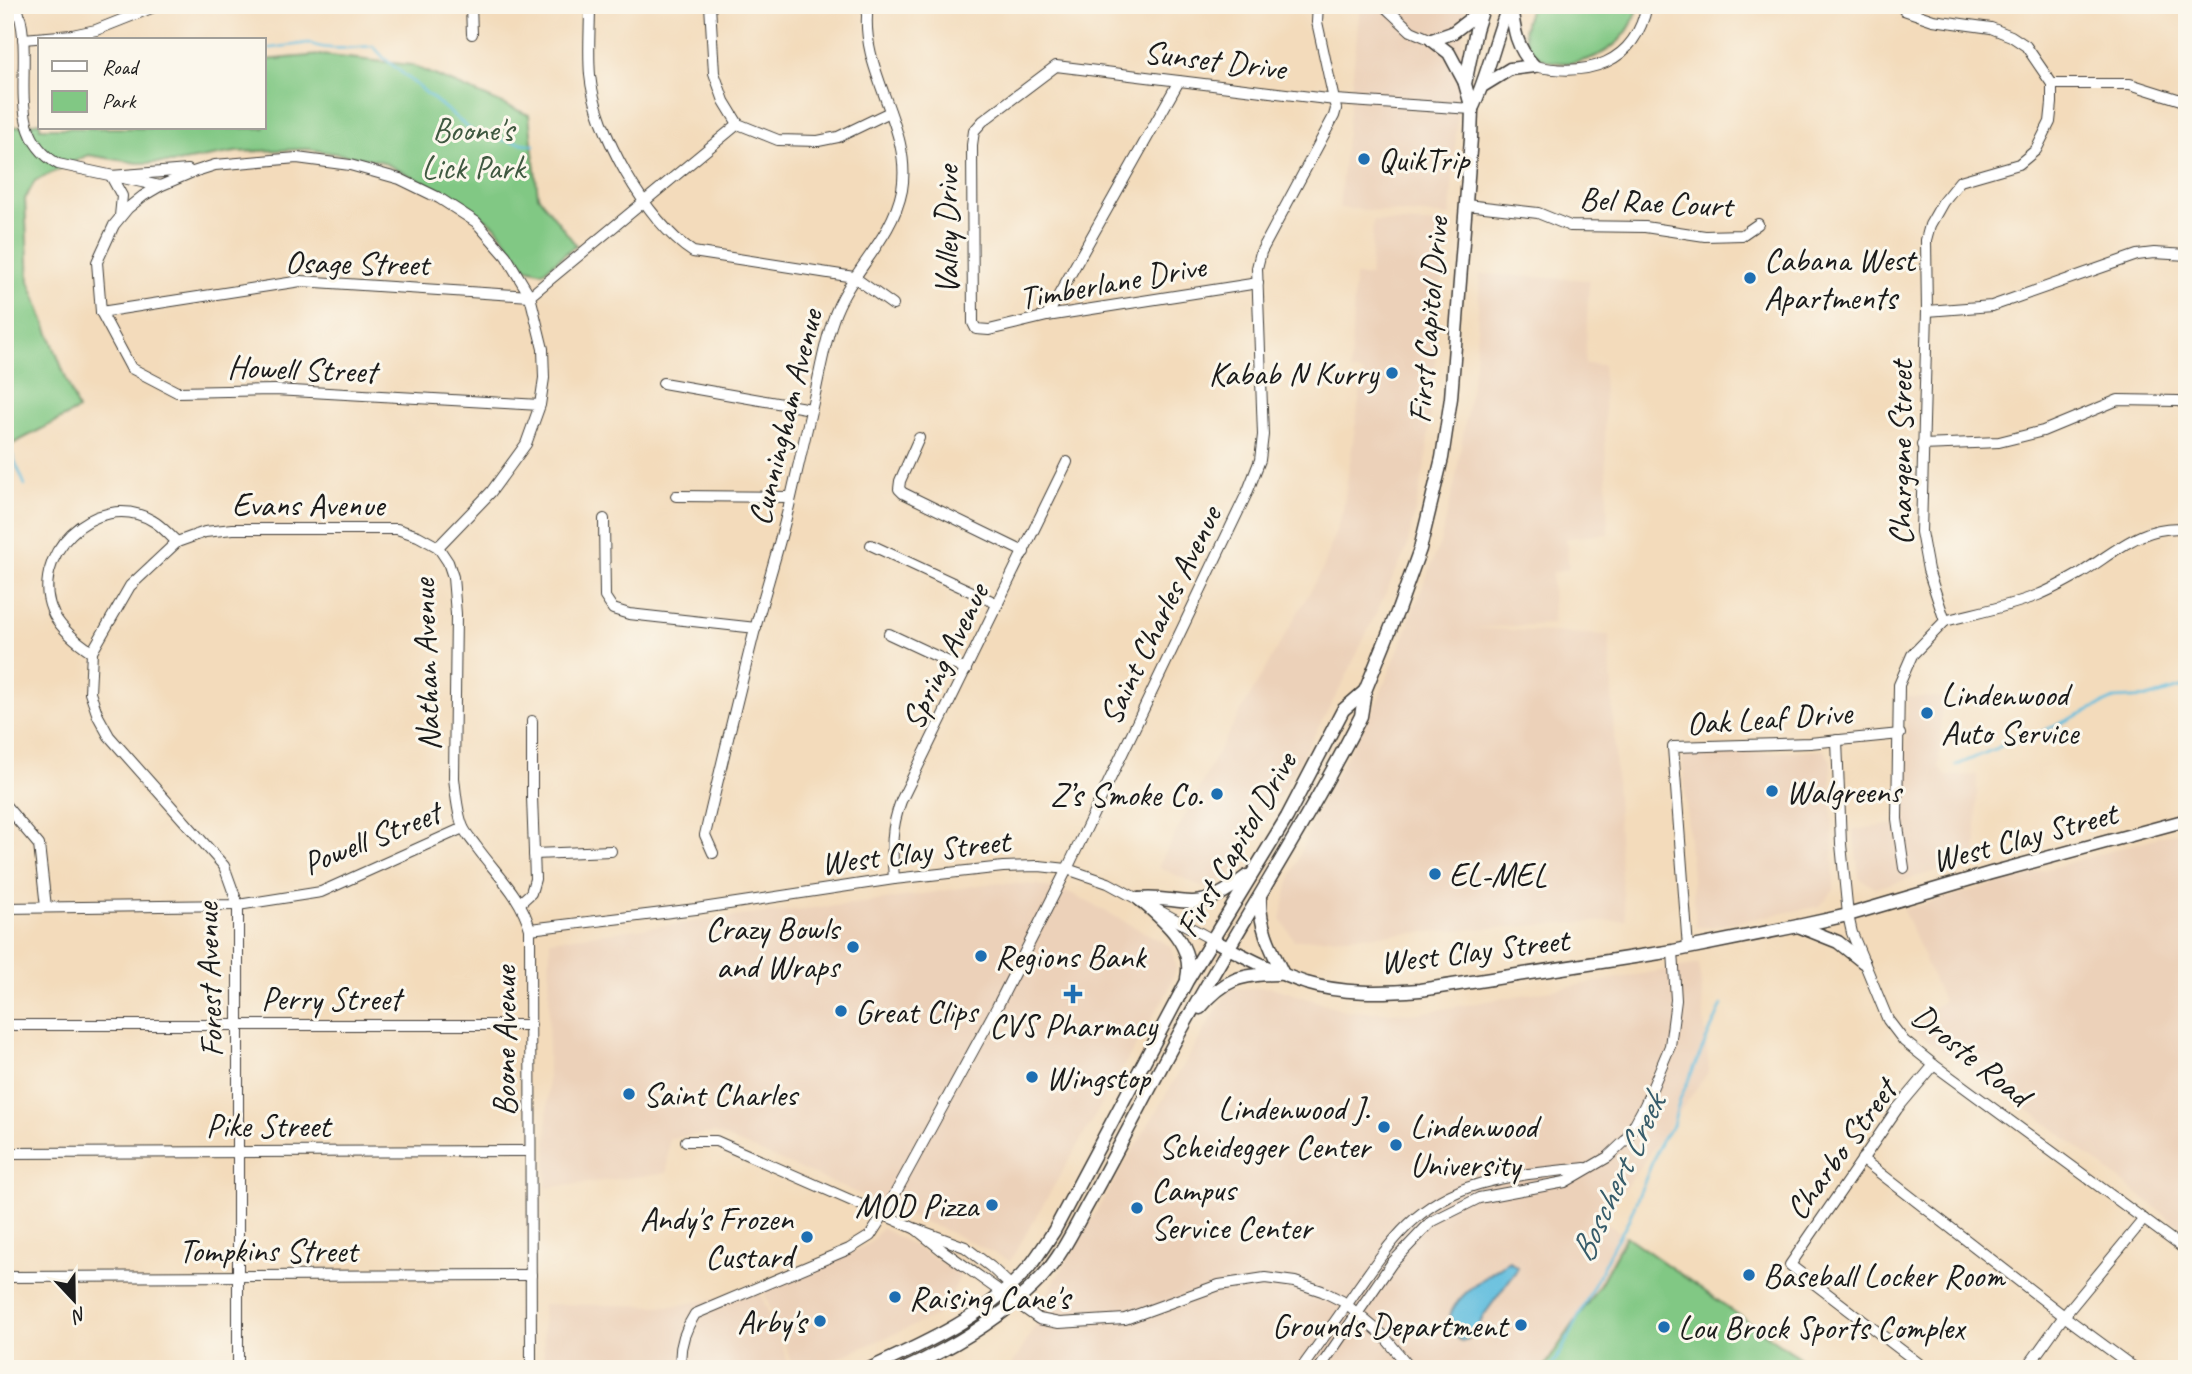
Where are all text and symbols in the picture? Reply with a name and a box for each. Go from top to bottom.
street label: Sunset Drive [1142,30,1290,90]
legend [38,38,266,130]
text: Road [102,54,141,80]
text: Park [102,88,137,114]
park label: Boone's Lick Park [421,109,527,189]
place label: QuikTrip [1378,139,1472,181]
marker: QuikTrip [1356,151,1372,167]
street label: Valley Drive [926,163,968,295]
street label: Bel Rae Court [1579,177,1736,227]
street label: First Capitol Drive [1398,213,1458,425]
place label: Cabana West Apartments [1764,239,1918,319]
street label: Osage Street [285,241,432,285]
street label: Timberlane Drive [1016,245,1211,319]
marker: Cabana West Apartments [1742,270,1758,286]
street label: Cunningham Avenue [738,303,833,529]
street label: Howell Street [227,345,381,393]
place label: Kabab N Kurry [1209,353,1381,395]
street label: Chargene Street [1880,358,1922,545]
marker: Kabab N Kurry [1384,365,1400,381]
street label: Evans Avenue [232,484,386,526]
street label: Saint Charles Avenue [1089,497,1232,731]
street label: Spring Avenue [892,575,999,736]
street label: Nathan Avenue [402,576,450,752]
place label: Lindenwood Auto Service [1941,674,2080,754]
street label: Oak Leaf Drive [1685,691,1856,745]
marker: Lindenwood Auto Service [1919,705,1935,721]
street label: First Capitol Drive [1166,743,1307,944]
place label: Walgreens [1786,771,1904,813]
place label: Z’s Smoke Co. [1050,774,1203,816]
marker: Walgreens [1764,783,1780,799]
marker: Z’s Smoke Co. [1209,786,1225,802]
street label: Powell Street [297,790,450,884]
street label: West Clay Street [1927,791,2124,882]
street label: West Clay Street [819,819,1015,884]
place label: EL-MEL [1449,854,1547,896]
marker: EL-MEL [1427,866,1443,882]
street label: Forest Avenue [185,900,233,1058]
place label: Crazy Bowls and Wraps [705,908,842,988]
street label: West Clay Street [1378,918,1574,983]
place label: Regions Bank [995,936,1147,978]
marker: Crazy Bowls and Wraps [845,939,861,955]
marker: Regions Bank [973,948,989,964]
street label: Boone Avenue [484,964,526,1116]
street label: Perry Street [261,978,405,1020]
marker: CVS Pharmacy [1065,986,1081,1002]
place label: Great Clips [855,991,980,1033]
street label: Droste Road [1904,994,2043,1118]
marker: Great Clips [833,1003,849,1019]
place label: CVS Pharmacy [989,1005,1159,1047]
place label: Wingstop [1046,1057,1152,1099]
street label: Charbo Street [1776,1068,1908,1228]
marker: Wingstop [1024,1069,1040,1085]
place label: Saint Charles [643,1074,800,1116]
water label: Boschert Creek [1559,1082,1678,1269]
marker: Saint Charles [621,1086,637,1102]
place label: Lindenwood J. Scheidegger Center [1159,1088,1373,1168]
street label: Pike Street [206,1105,333,1147]
place label: Lindenwood University [1410,1106,1542,1186]
marker: Lindenwood J. Scheidegger Center [1376,1119,1392,1135]
marker: Lindenwood University [1388,1137,1404,1153]
place label: Campus Service Center [1151,1169,1315,1249]
place label: MOD Pizza [855,1185,980,1227]
marker: MOD Pizza [984,1197,1000,1213]
place label: Andy's Frozen Custard [640,1198,798,1278]
marker: Campus Service Center [1129,1200,1145,1216]
marker: Andy's Frozen Custard [799,1229,815,1245]
street label: Tompkins Street [179,1230,360,1272]
place label: Baseball Locker Room [1763,1255,2006,1297]
north arrow [38,1266,108,1336]
marker: Baseball Locker Room [1741,1267,1757,1283]
place label: Raising Cane's [909,1277,1072,1319]
marker: Raising Cane's [887,1289,903,1305]
place label: Arby's [737,1301,809,1343]
text: N [67,1302,90,1329]
place label: Grounds Department [1272,1305,1510,1347]
place label: Lou Brock Sports Complex [1678,1307,1967,1349]
marker: Arby's [812,1313,828,1329]
marker: Grounds Department [1513,1317,1529,1333]
marker: Lou Brock Sports Complex [1656,1319,1672,1335]

